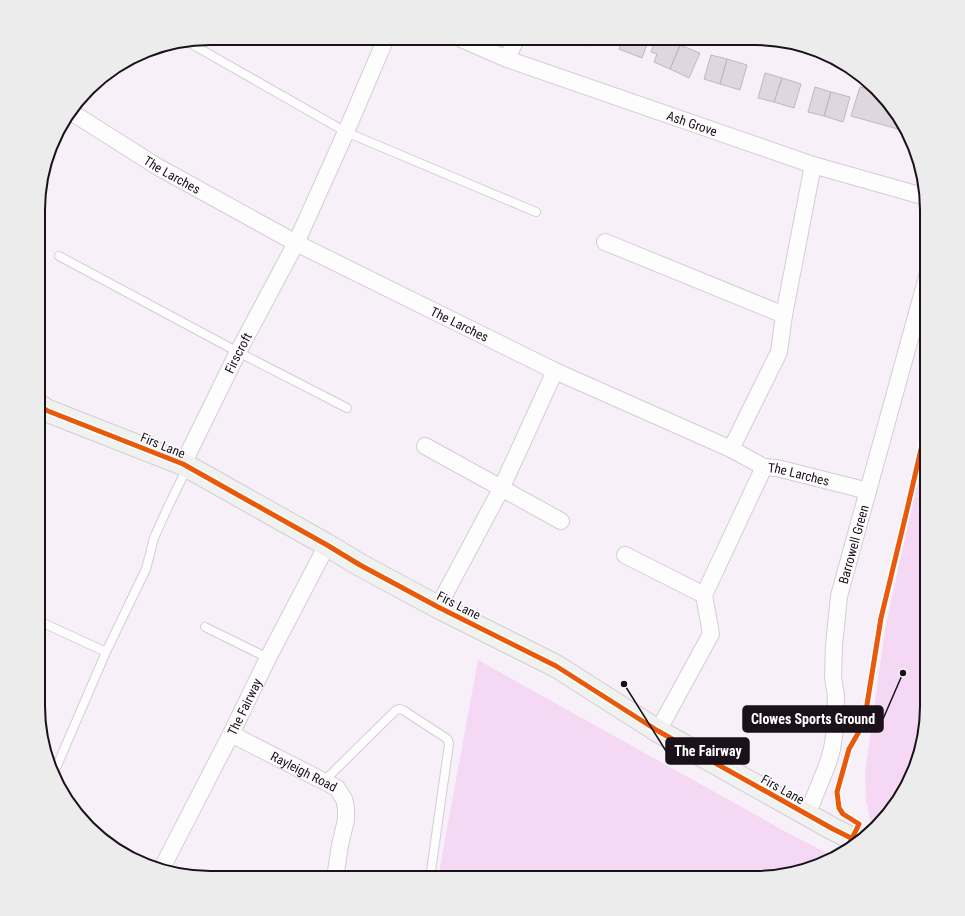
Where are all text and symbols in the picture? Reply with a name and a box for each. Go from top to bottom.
street label: Ash Grove [665,108,719,139]
street label: The Larches [141,153,203,197]
street label: The Larches [428,304,491,345]
street label: Firscroft [222,330,255,376]
street label: Firs Lane [138,430,187,461]
street label: The Larches [768,460,831,489]
street label: Barrowell Green [836,503,872,586]
street label: Firs Lane [434,588,483,623]
street label: The Fairway [224,676,265,738]
callout: Clowes Sports Ground [743,706,883,732]
text: Clowes Sports Ground [751,711,875,727]
callout: The Fairway [666,738,749,764]
text: The Fairway [674,743,742,759]
street label: Rayleigh Road [268,749,339,795]
street label: Firs Lane [759,772,807,807]

